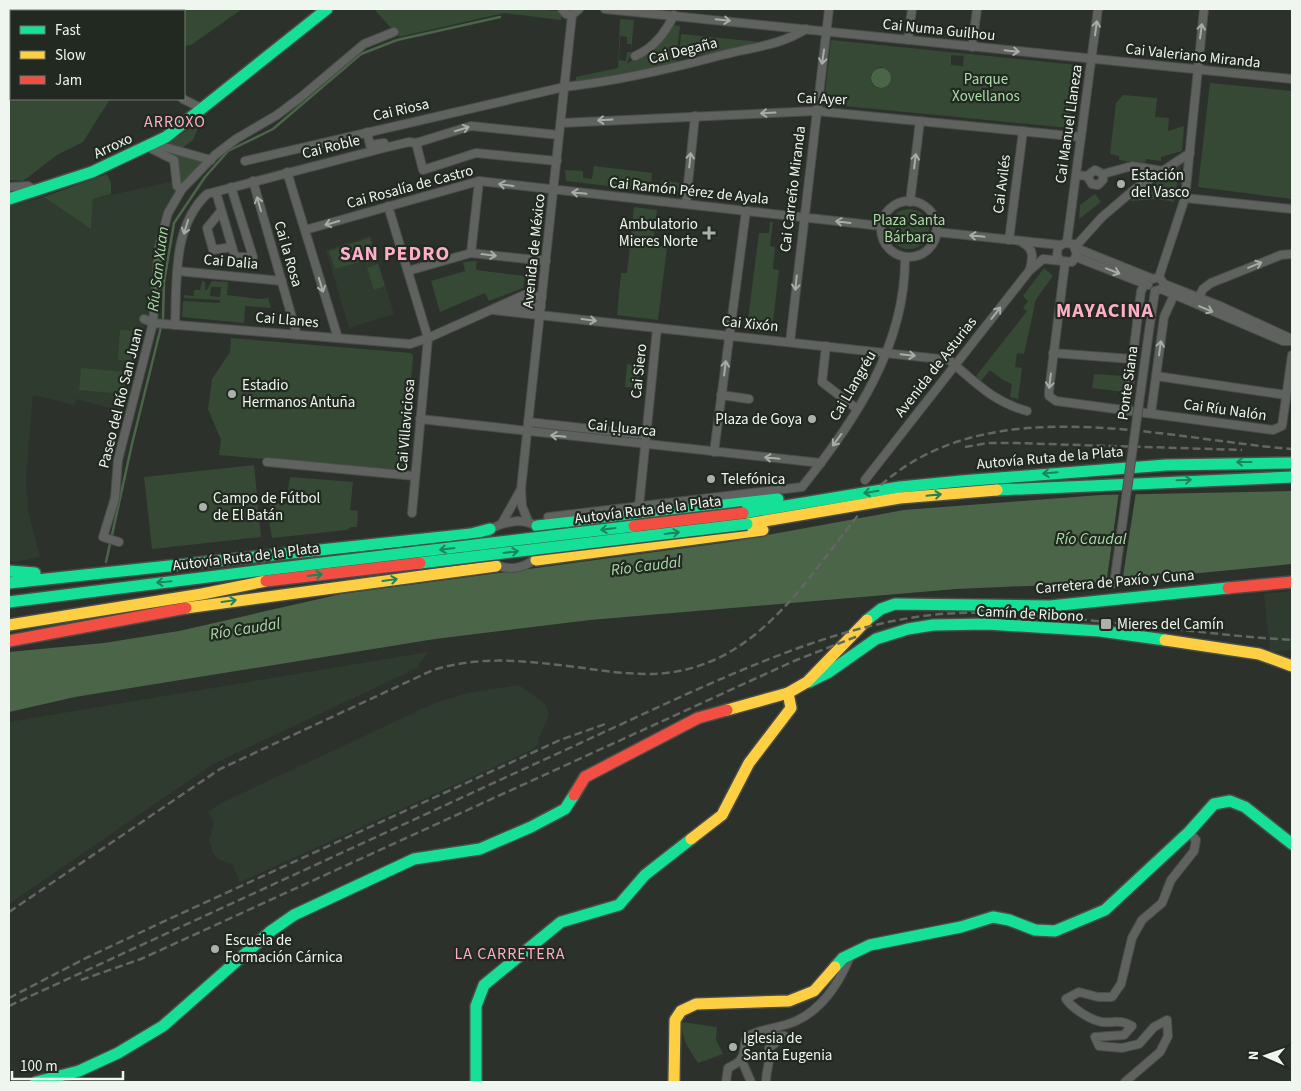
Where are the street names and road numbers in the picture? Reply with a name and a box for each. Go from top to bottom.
street label: Cai Numa Guilhou [882,14,996,46]
street label: Cai Degaña [647,32,719,70]
street label: Cai Valeriano Miranda [1124,38,1262,74]
street label: Cai Manuel Llaneza [1050,63,1088,185]
street label: Cai Ayer [796,88,848,110]
street label: Cai Riosa [371,93,431,127]
street label: Cai Carreño Miranda [775,125,811,253]
street label: Arroxo [90,128,136,164]
street label: Cai Roble [300,130,362,164]
street label: Cai Avilés [988,153,1016,215]
street label: Cai Rosalía de Castro [344,160,476,214]
street label: Cai Ramón Pérez de Ayala [608,172,770,210]
street label: Avenida de México [518,193,550,309]
street label: Cai la Rosa [269,219,307,289]
street label: Cai Dalia [203,249,259,275]
street label: Cai Llanes [254,307,320,333]
street label: Cai Xixón [721,311,779,337]
street label: Avenida de Asturias [890,312,982,422]
street label: Paseo del Río San Juan [93,326,149,470]
street label: Cai Siero [626,342,652,400]
street label: Ponte Siana [1112,344,1144,422]
street label: Cai Llangréu [824,347,882,425]
street label: Cai Villaviciosa [392,378,420,472]
street label: Cai Ríu Nalón [1182,394,1268,426]
street label: Cai Ḷḷuarca [587,414,657,442]
street label: Autovía Ruta de la Plata [976,441,1124,475]
street label: Autovía Ruta de la Plata [573,491,723,529]
street label: Autovía Ruta de la Plata [171,538,321,576]
street label: Carretera de Paxío y Cuna [1035,565,1195,599]
street label: Camín de Ribono [976,601,1084,627]

